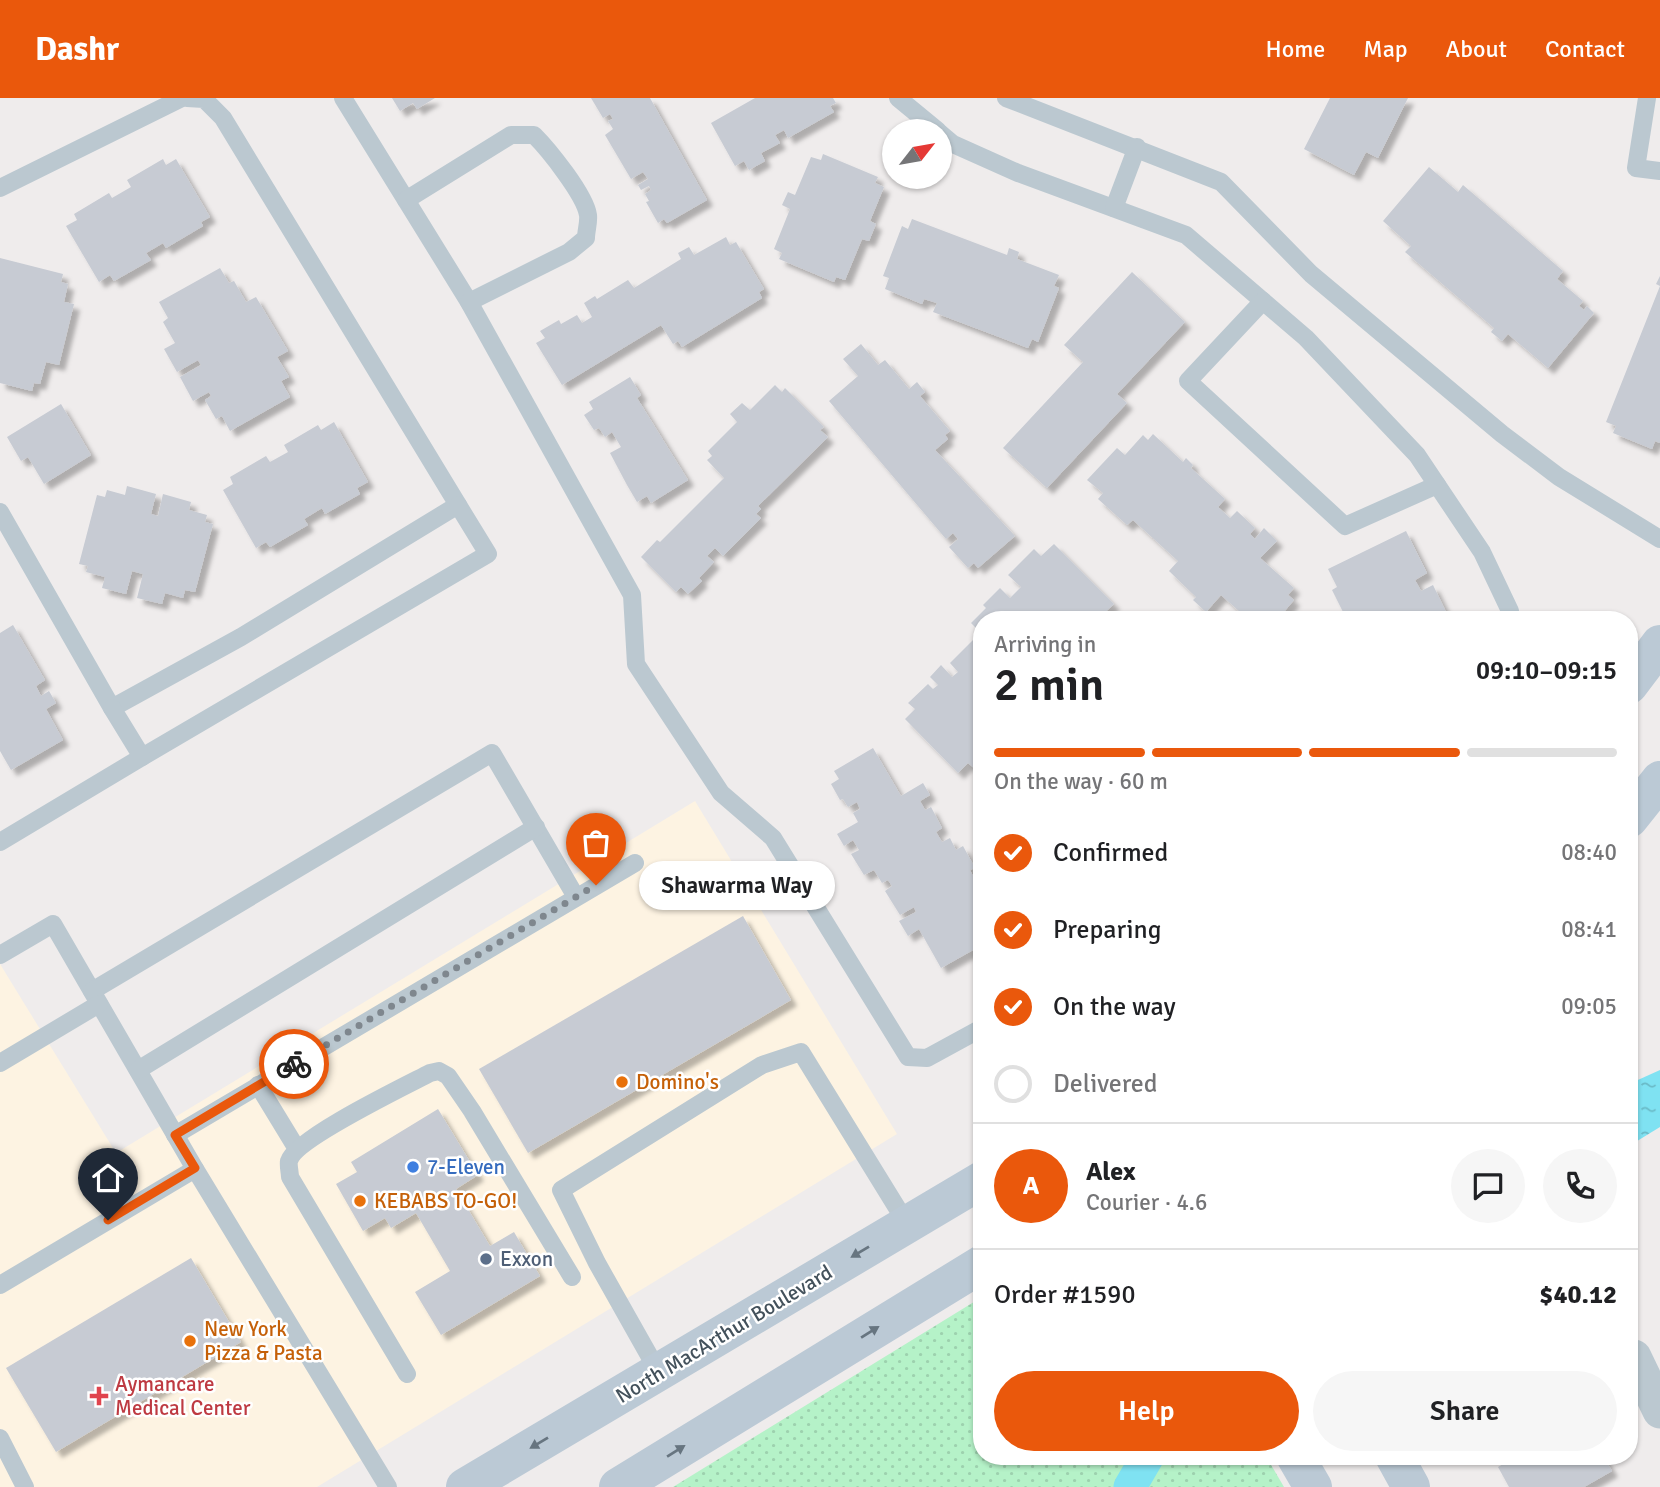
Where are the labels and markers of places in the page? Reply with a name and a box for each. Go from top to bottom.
pin [566,813,626,885]
callout: Shawarma Way [638,860,834,910]
place label: Domino's [636,1069,719,1095]
marker: Domino's [614,1074,630,1090]
pin [78,1148,138,1220]
place label: 7-Eleven [427,1154,505,1180]
marker: 7-Eleven [405,1159,421,1175]
place label: KEBABS TO-GO! [374,1188,517,1214]
marker: KEBABS TO-GO! [352,1193,368,1209]
place label: Exxon [500,1246,553,1272]
marker: Exxon [478,1251,494,1267]
place label: New York Pizza & Pasta [204,1316,323,1366]
marker: New York Pizza & Pasta [182,1333,198,1349]
place label: Aymancare Medical Center [115,1371,251,1421]
marker: Aymancare Medical Center [89,1386,109,1406]

